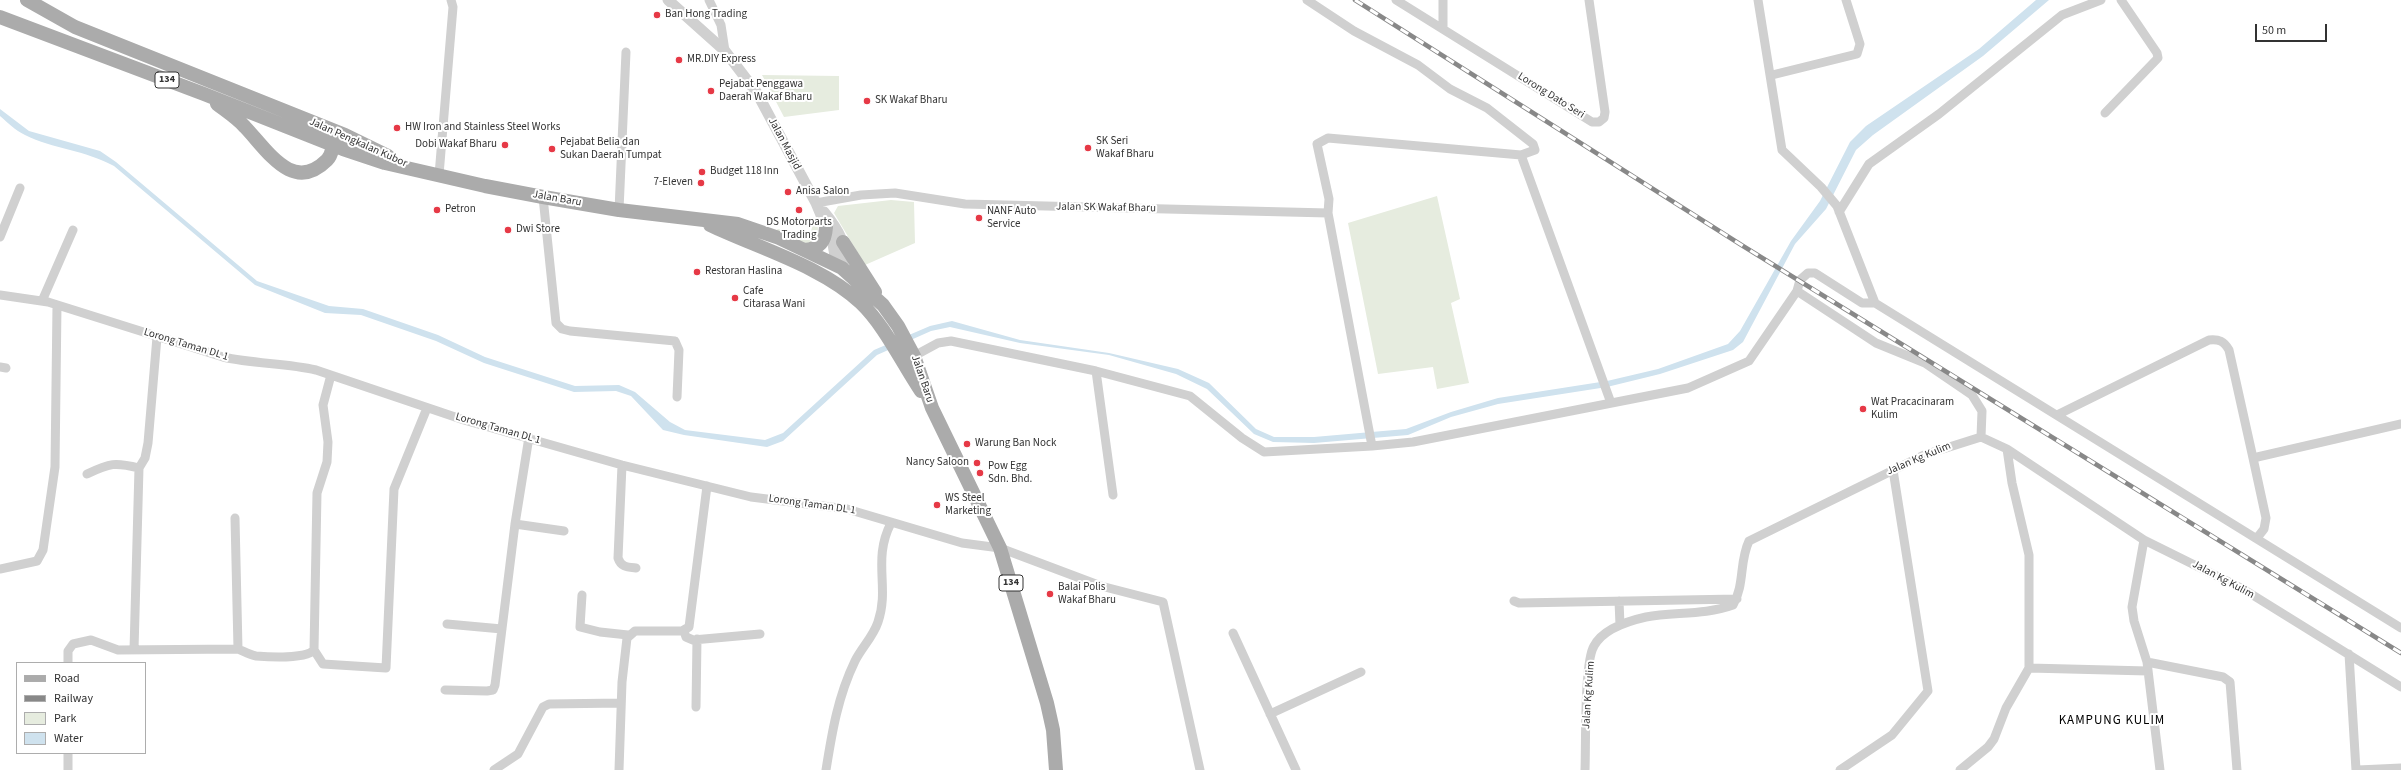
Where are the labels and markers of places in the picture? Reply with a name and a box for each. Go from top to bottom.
place label: Ban Hong Trading [665,8,747,22]
marker: Ban Hong Trading [652,10,662,20]
place label: MR.DIY Express [687,53,756,67]
marker: MR.DIY Express [674,55,684,65]
place label: Pejabat Penggawa Daerah Wakaf Bharu [719,78,812,104]
marker: Pejabat Penggawa Daerah Wakaf Bharu [706,86,716,96]
place label: SK Wakaf Bharu [875,94,948,108]
marker: SK Wakaf Bharu [862,96,872,106]
place label: HW Iron and Stainless Steel Works [405,121,560,135]
marker: HW Iron and Stainless Steel Works [392,123,402,133]
place label: SK Seri Wakaf Bharu [1096,135,1154,161]
place label: Pejabat Belia dan Sukan Daerah Tumpat [560,136,662,162]
place label: Dobi Wakaf Bharu [415,138,497,152]
marker: Dobi Wakaf Bharu [500,140,510,150]
marker: SK Seri Wakaf Bharu [1083,143,1093,153]
marker: Pejabat Belia dan Sukan Daerah Tumpat [547,144,557,154]
place label: Budget 118 Inn [710,165,779,179]
marker: Budget 118 Inn [697,167,707,177]
place label: 7-Eleven [653,176,693,190]
marker: 7-Eleven [696,178,706,188]
place label: Anisa Salon [796,185,849,199]
marker: Anisa Salon [783,187,793,197]
place label: Petron [445,203,476,217]
marker: Petron [432,205,442,215]
marker: DS Motorparts Trading [794,205,804,215]
place label: NANF Auto Service [987,205,1036,231]
marker: NANF Auto Service [974,213,984,223]
place label: DS Motorparts Trading [766,216,832,242]
place label: Dwi Store [516,223,560,237]
marker: Dwi Store [503,225,513,235]
place label: Restoran Haslina [705,265,782,279]
marker: Restoran Haslina [692,267,702,277]
place label: Cafe Citarasa Wani [743,285,805,311]
marker: Cafe Citarasa Wani [730,293,740,303]
place label: Wat Pracacinaram Kulim [1871,396,1954,422]
marker: Wat Pracacinaram Kulim [1858,404,1868,414]
place label: Warung Ban Nock [975,437,1056,451]
marker: Warung Ban Nock [962,439,972,449]
place label: Nancy Saloon [906,456,969,470]
marker: Nancy Saloon [972,458,982,468]
place label: Pow Egg Sdn. Bhd. [988,460,1032,486]
marker: Pow Egg Sdn. Bhd. [975,468,985,478]
place label: WS Steel Marketing [945,492,991,518]
marker: WS Steel Marketing [932,500,942,510]
place label: Balai Polis Wakaf Bharu [1058,581,1116,607]
marker: Balai Polis Wakaf Bharu [1045,589,1055,599]

